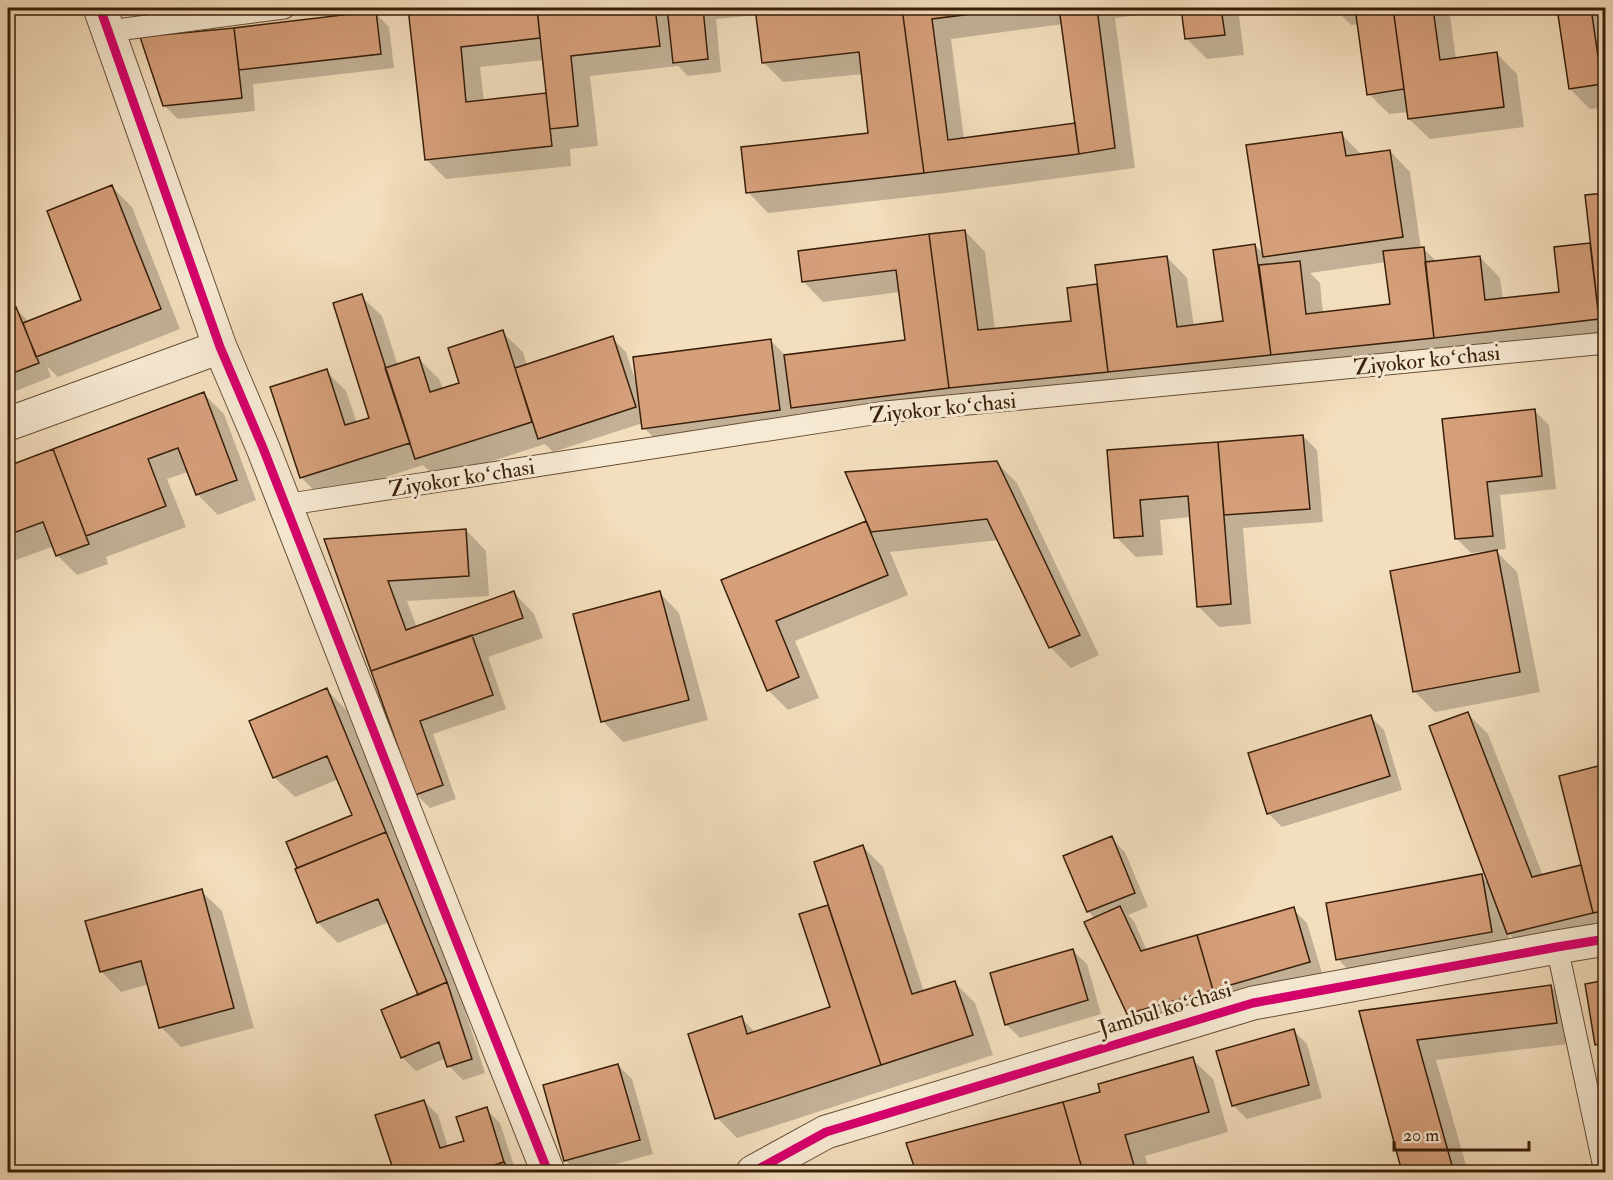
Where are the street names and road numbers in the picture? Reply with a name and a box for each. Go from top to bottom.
street label: Ziyokor koʻchasi [1353,338,1502,382]
street label: Ziyokor koʻchasi [869,386,1018,430]
street label: Ziyokor koʻchasi [387,453,537,503]
street label: Jambul koʻchasi [1094,975,1235,1043]

